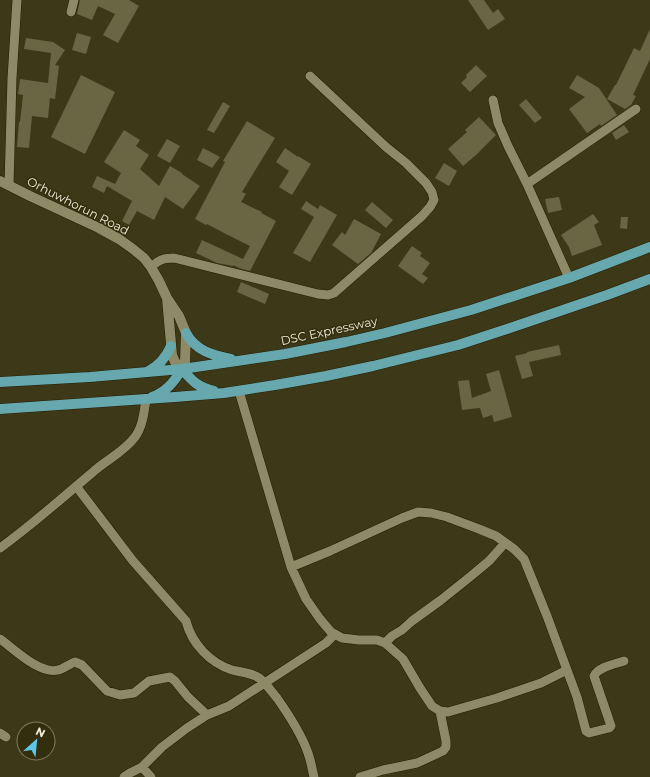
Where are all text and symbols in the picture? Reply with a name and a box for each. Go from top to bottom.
street label: Orhuwhorun Road [25,173,132,238]
street label: DSC Expressway [279,313,379,348]
north arrow [16,721,56,761]
text: N [33,724,48,740]

